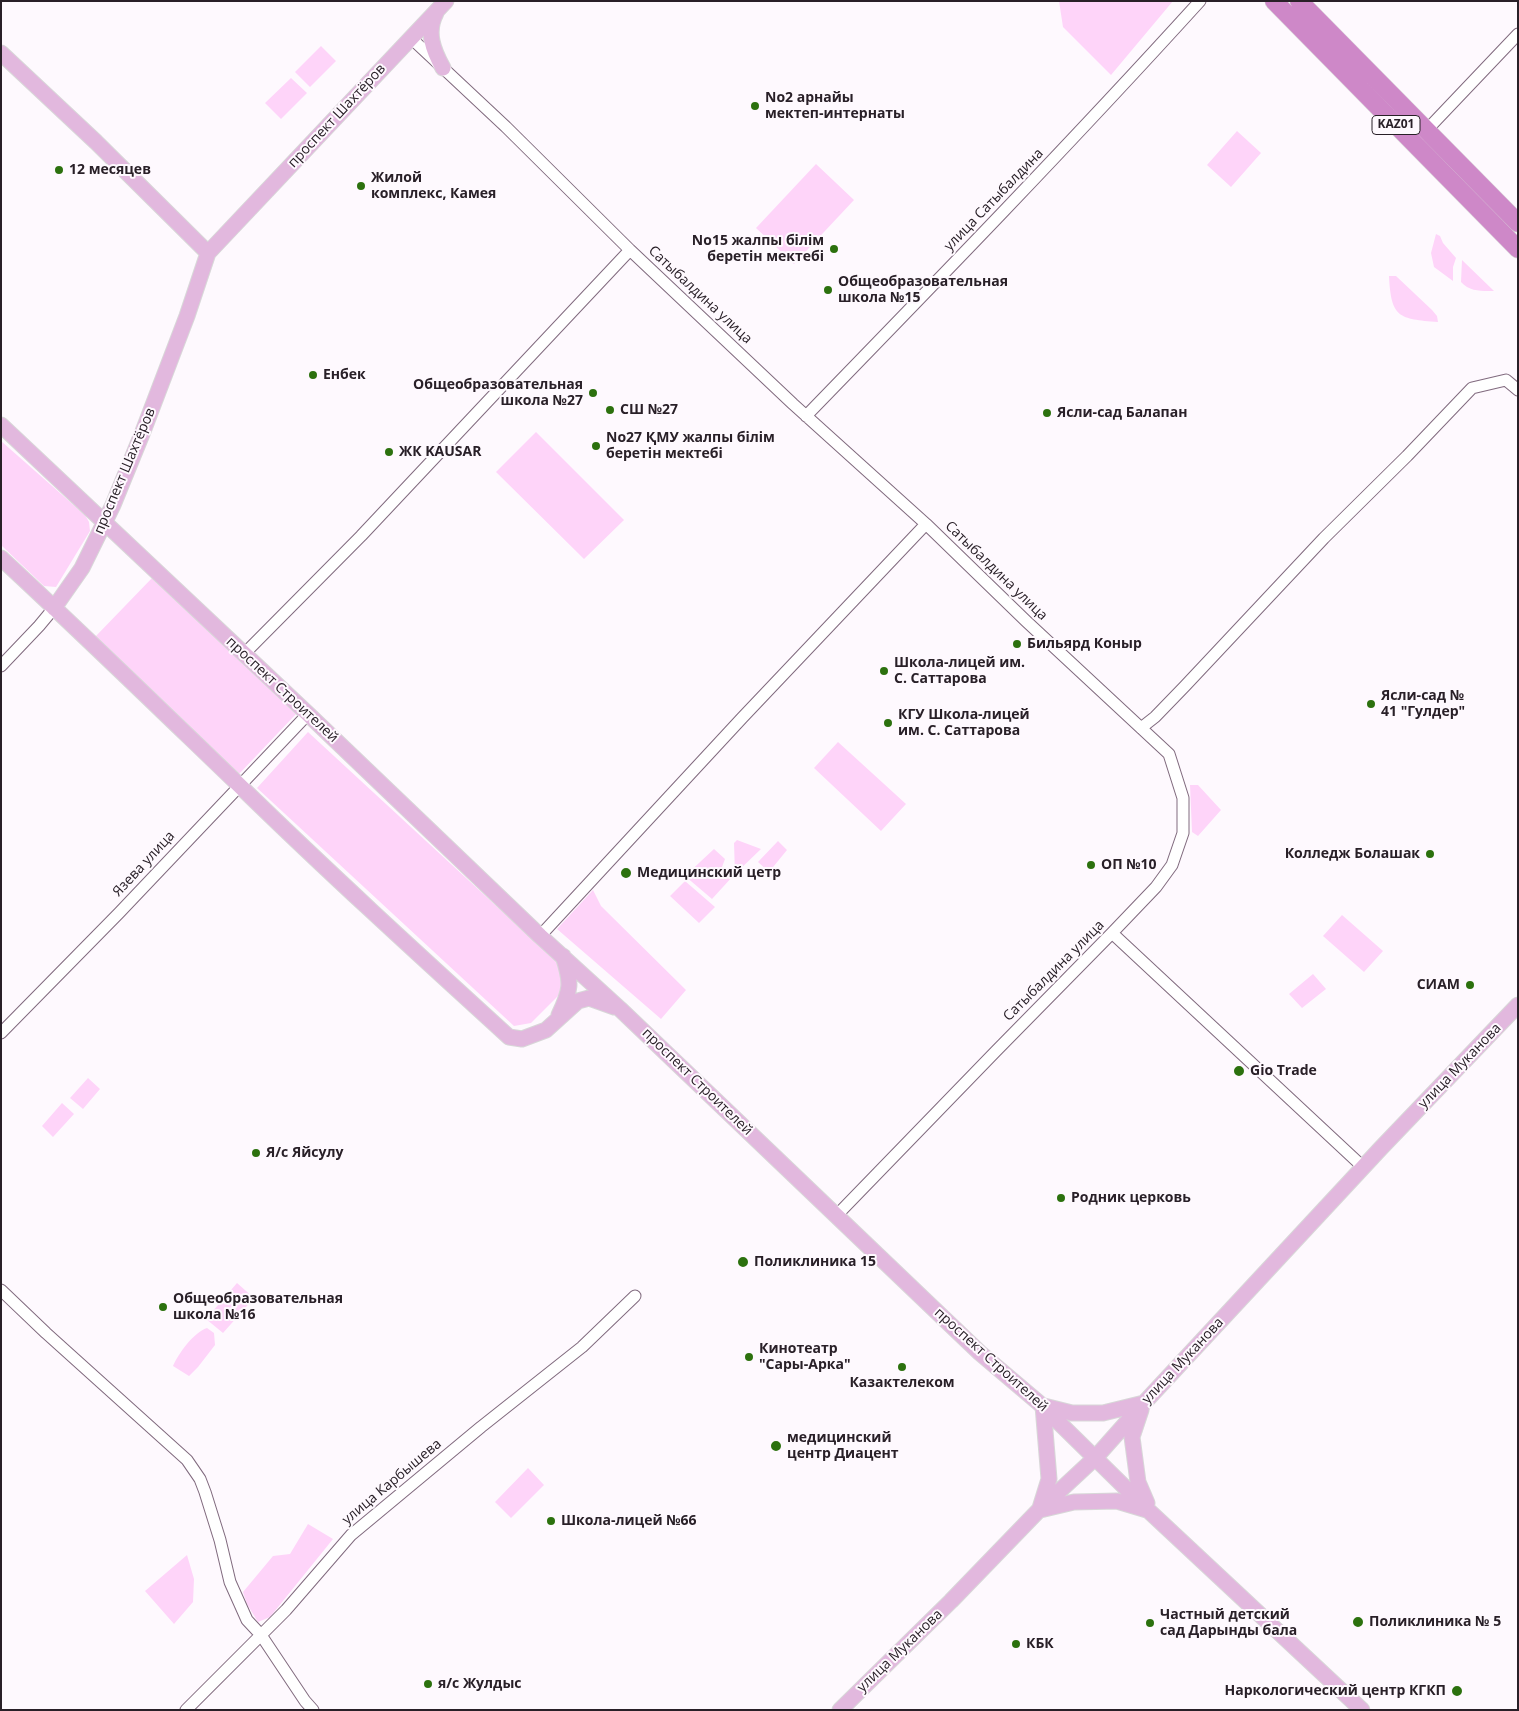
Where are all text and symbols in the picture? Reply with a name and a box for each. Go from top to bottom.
street label: проспект Шахтёров [285,61,389,171]
place label: No2 арнайы мектеп-интернаты [765,90,905,122]
marker: No2 арнайы мектеп-интернаты [749,100,761,112]
road number: KАZ01 [1372,116,1420,134]
street label: улица Сатыбалдина [941,145,1047,255]
place label: 12 месяцев [69,162,151,178]
marker: 12 месяцев [53,164,65,176]
place label: Жилой комплекс, Камея [371,170,496,202]
marker: Жилой комплекс, Камея [355,180,367,192]
place label: No15 жалпы білім беретін мектебі [692,233,824,266]
street label: Сатыбалдина улица [645,243,755,347]
marker: No15 жалпы білім беретін мектебі [828,243,840,255]
place label: Общеобразовательная школа №15 [838,274,1008,306]
marker: Общеобразовательная школа №15 [822,284,834,296]
place label: Енбек [323,367,366,383]
marker: Енбек [307,369,319,381]
place label: Общеобразовательная школа №27 [413,377,583,410]
marker: Общеобразовательная школа №27 [587,387,599,399]
place label: СШ №27 [620,402,678,418]
marker: СШ №27 [604,404,616,416]
street label: проспект Шахтёров [91,405,159,537]
place label: Ясли-сад Балапан [1057,405,1187,421]
marker: Ясли-сад Балапан [1041,407,1053,419]
place label: No27 ҚМУ жалпы білім беретін мектебі [606,430,775,462]
marker: No27 ҚМУ жалпы білім беретін мектебі [590,440,602,452]
place label: ЖК KAUSAR [399,444,481,460]
marker: ЖК KAUSAR [383,446,395,458]
street label: Сатыбалдина улица [941,518,1051,624]
street label: проспект Строителей [223,634,341,746]
place label: Бильярд Коныр [1027,636,1142,652]
marker: Бильярд Коныр [1011,638,1023,650]
place label: Школа-лицей им. С. Саттарова [894,655,1025,688]
marker: Школа-лицей им. С. Саттарова [878,665,890,677]
place label: Ясли-сад № 41 "Гулдер" [1381,688,1465,720]
marker: Ясли-сад № 41 "Гулдер" [1365,698,1377,710]
place label: КГУ Школа-лицей им. С. Саттарова [898,707,1030,740]
marker: КГУ Школа-лицей им. С. Саттарова [882,717,894,729]
street label: Язева улица [109,828,179,900]
place label: Колледж Болашак [1285,846,1420,862]
marker: Колледж Болашак [1424,848,1436,860]
place label: ОП №10 [1101,857,1157,873]
marker: ОП №10 [1085,859,1097,871]
place label: Медицинский цетр [637,865,781,881]
marker: Медицинский цетр [619,866,633,880]
street label: Сатыбалдина улица [1000,917,1108,1025]
place label: СИАМ [1417,977,1460,993]
marker: СИАМ [1464,979,1476,991]
street label: улица Муканова [1415,1020,1505,1112]
street label: проспект Строителей [638,1025,756,1139]
place label: Gio Trade [1250,1063,1317,1079]
marker: Gio Trade [1232,1064,1246,1078]
place label: Я/c Яйсулу [266,1145,343,1161]
marker: Я/c Яйсулу [250,1147,262,1159]
place label: Родник церковь [1071,1190,1191,1206]
marker: Родник церковь [1055,1192,1067,1204]
place label: Поликлиника 15 [754,1254,876,1270]
marker: Поликлиника 15 [736,1255,750,1269]
place label: Общеобразовательная школа №16 [173,1291,343,1324]
marker: Общеобразовательная школа №16 [157,1301,169,1313]
street label: проспект Строителей [931,1305,1051,1415]
street label: улица Муканова [1139,1314,1227,1408]
place label: Кинотеатр "Сары-Арка" [759,1341,851,1374]
marker: Кинотеатр "Сары-Арка" [743,1351,755,1363]
marker: Казактелеком [896,1361,908,1373]
place label: Казактелеком [849,1375,955,1391]
place label: медицинский центр Диацент [787,1430,899,1462]
street label: улица Карбышева [339,1436,445,1528]
marker: медицинский центр Диацент [769,1439,783,1453]
place label: Школа-лицей №66 [561,1513,697,1529]
marker: Школа-лицей №66 [545,1515,557,1527]
street label: улица Муканова [854,1606,946,1696]
place label: Частный детский сад Дарынды бала [1160,1607,1297,1640]
place label: Поликлиника № 5 [1369,1614,1501,1630]
marker: Поликлиника № 5 [1351,1615,1365,1629]
marker: Частный детский сад Дарынды бала [1144,1617,1156,1629]
place label: КБК [1026,1636,1054,1652]
marker: КБК [1010,1638,1022,1650]
place label: я/c Жулдыс [438,1676,522,1692]
marker: я/c Жулдыс [422,1678,434,1690]
place label: Наркологический центр КГКП [1225,1683,1446,1699]
marker: Наркологический центр КГКП [1450,1684,1464,1698]

